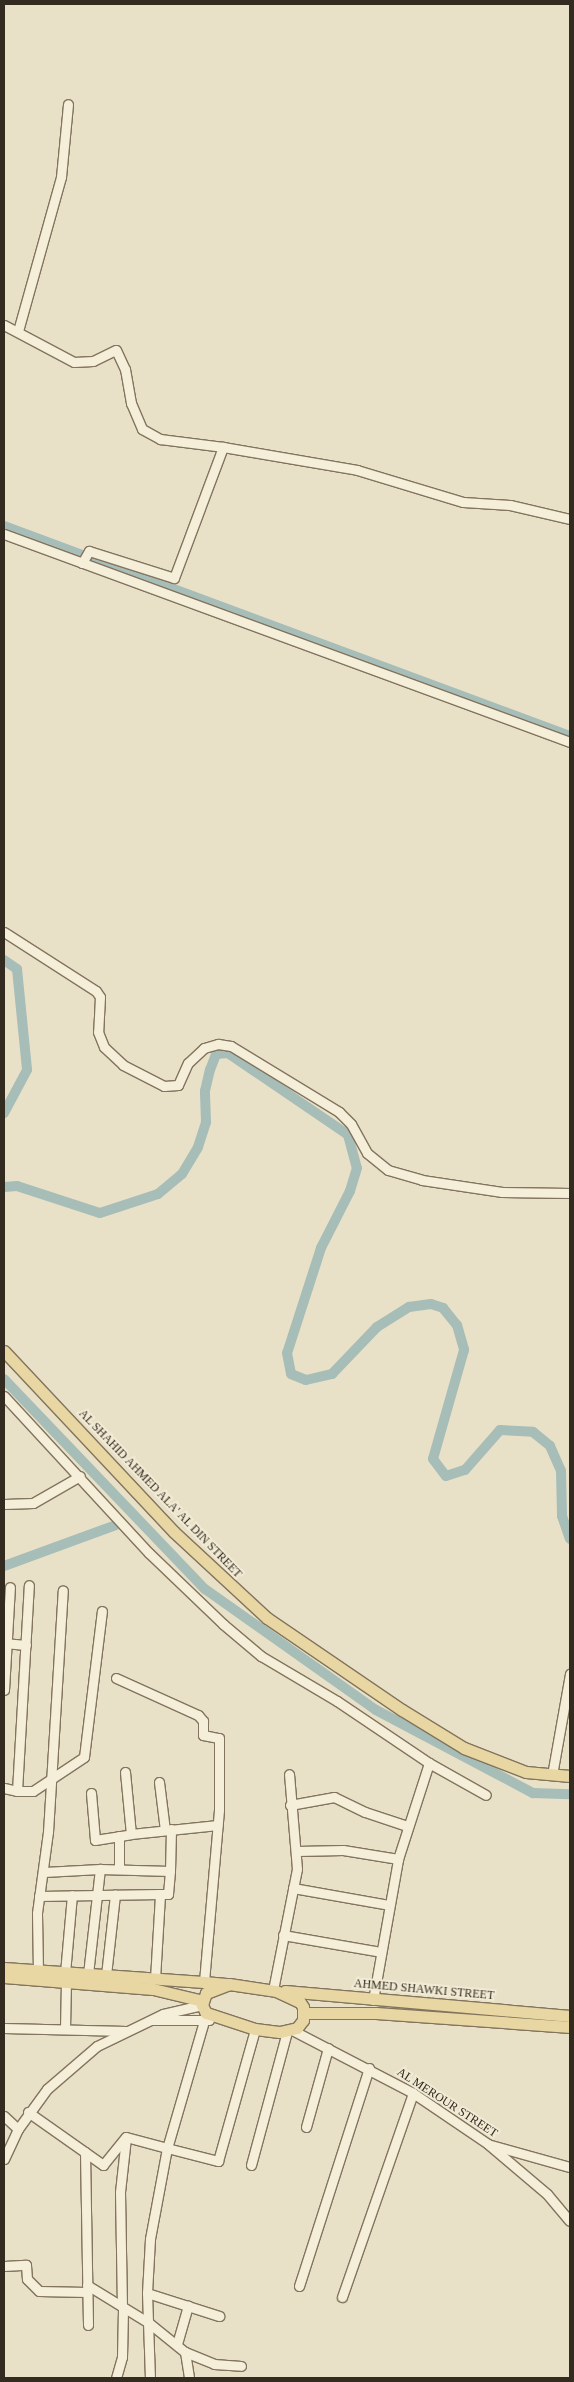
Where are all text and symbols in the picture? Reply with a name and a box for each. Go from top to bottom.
street label: AL SHAHID AHMED ALA' AL DIN STREET [74,1406,246,1582]
street label: AHMED SHAWKI STREET [353,1977,495,2003]
street label: AL MEROUR STREET [394,2065,500,2141]

